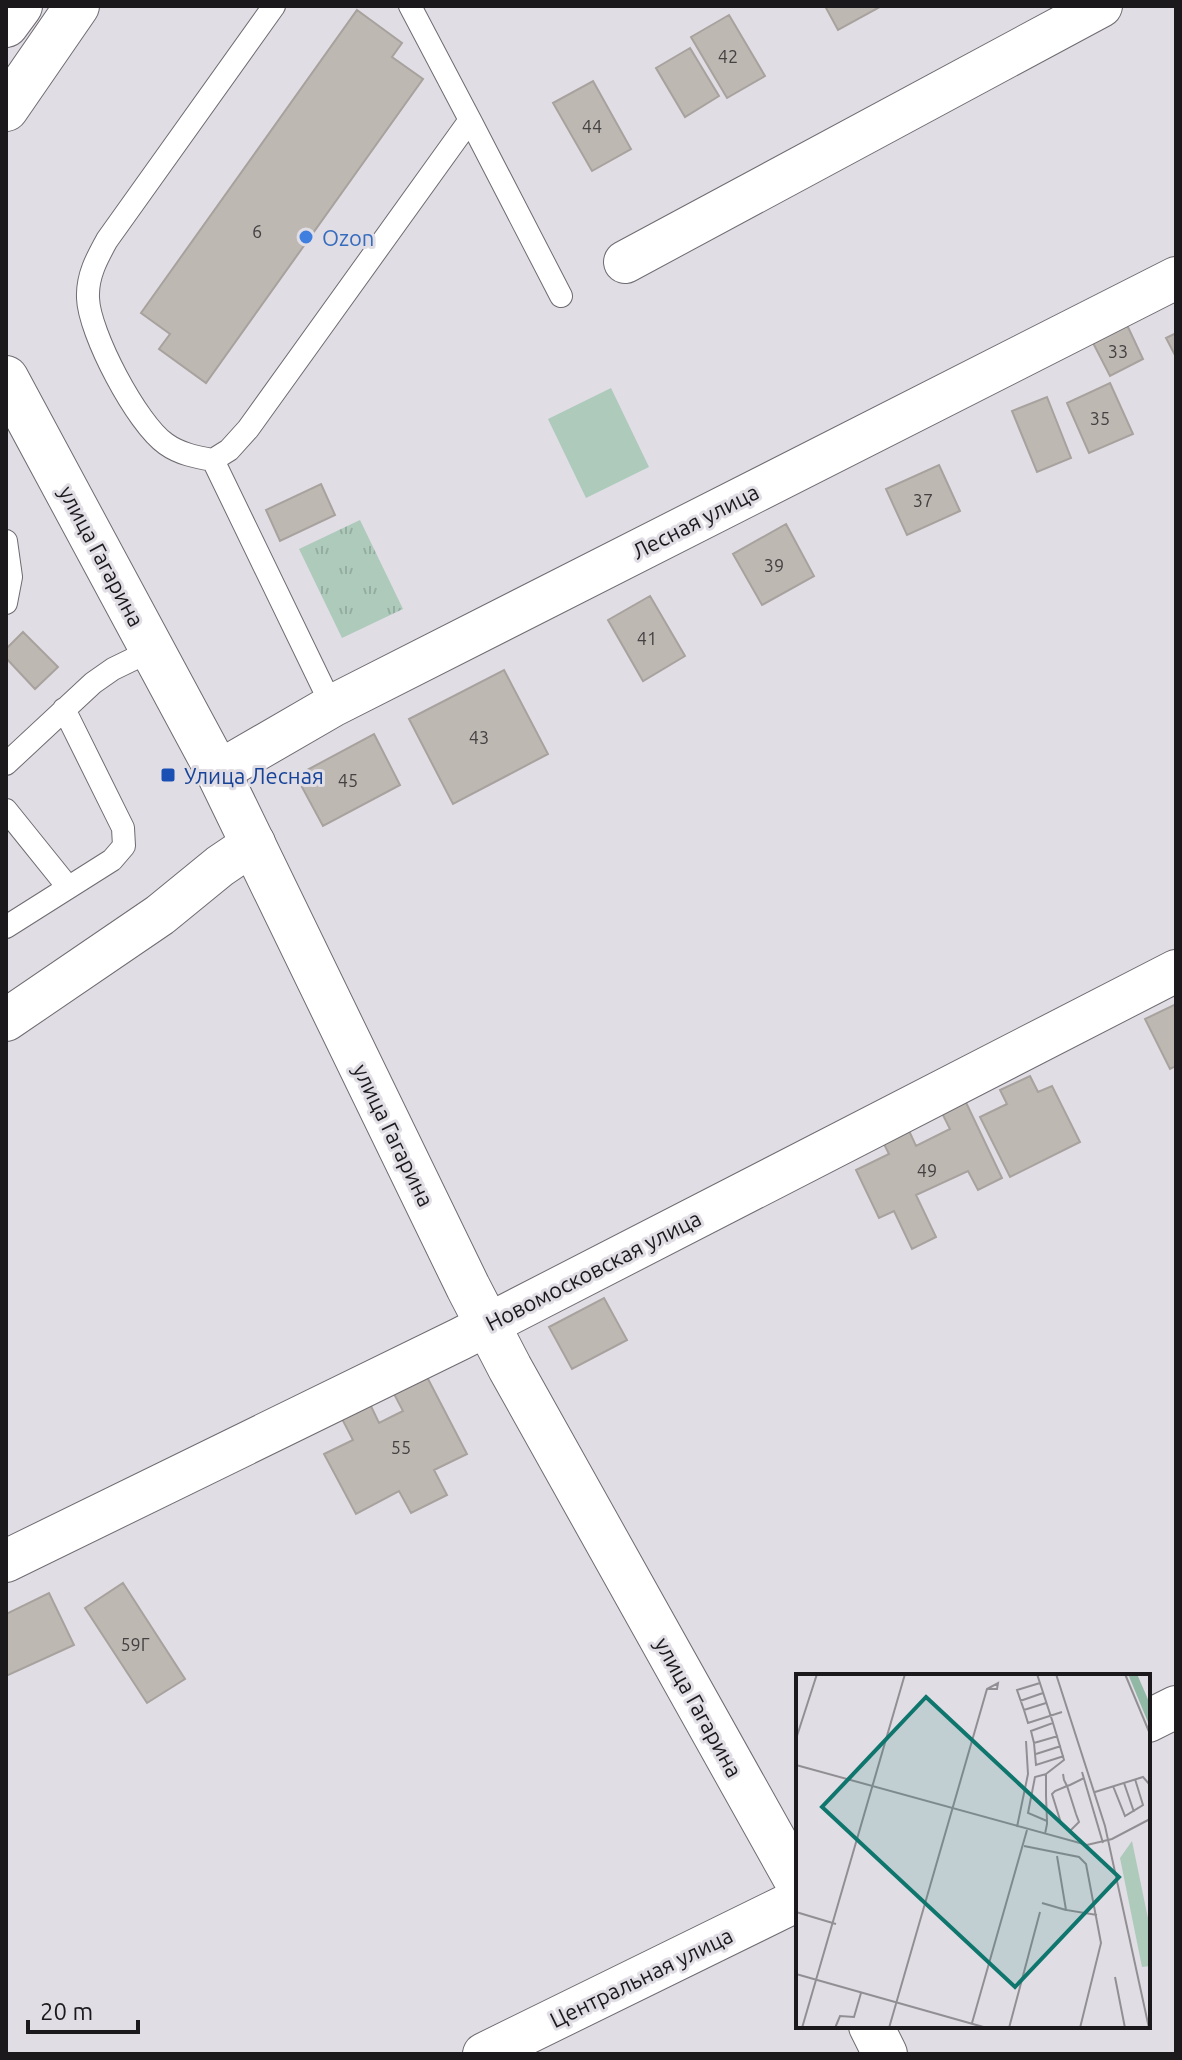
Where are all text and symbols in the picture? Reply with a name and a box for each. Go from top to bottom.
house number: 42 [718,46,738,66]
house number: 44 [582,116,602,136]
house number: 6 [252,221,262,241]
place label: Ozon [322,225,374,250]
marker: Ozon [297,228,315,246]
house number: 33 [1108,341,1128,361]
house number: 35 [1090,408,1110,428]
street label: Лесная улица [627,478,763,564]
street label: улица Гагарина [54,481,150,631]
house number: 37 [913,490,933,510]
house number: 39 [764,555,784,575]
house number: 41 [637,628,657,648]
house number: 43 [469,727,489,747]
place label: Улица Лесная [184,763,324,788]
marker: Улица Лесная [159,766,177,784]
house number: 45 [338,770,358,790]
street label: улица Гагарина [349,1059,439,1211]
house number: 49 [917,1160,937,1180]
street label: Новомосковская улица [481,1205,705,1335]
house number: 55 [391,1437,411,1457]
street label: улица Гагарина [650,1633,748,1781]
house number: 59Г [120,1634,150,1654]
inset map [796,1674,1150,2028]
street label: Центральная улица [546,1922,736,2032]
scale bar [28,1984,138,2034]
text: 20 m [40,1998,93,2025]

